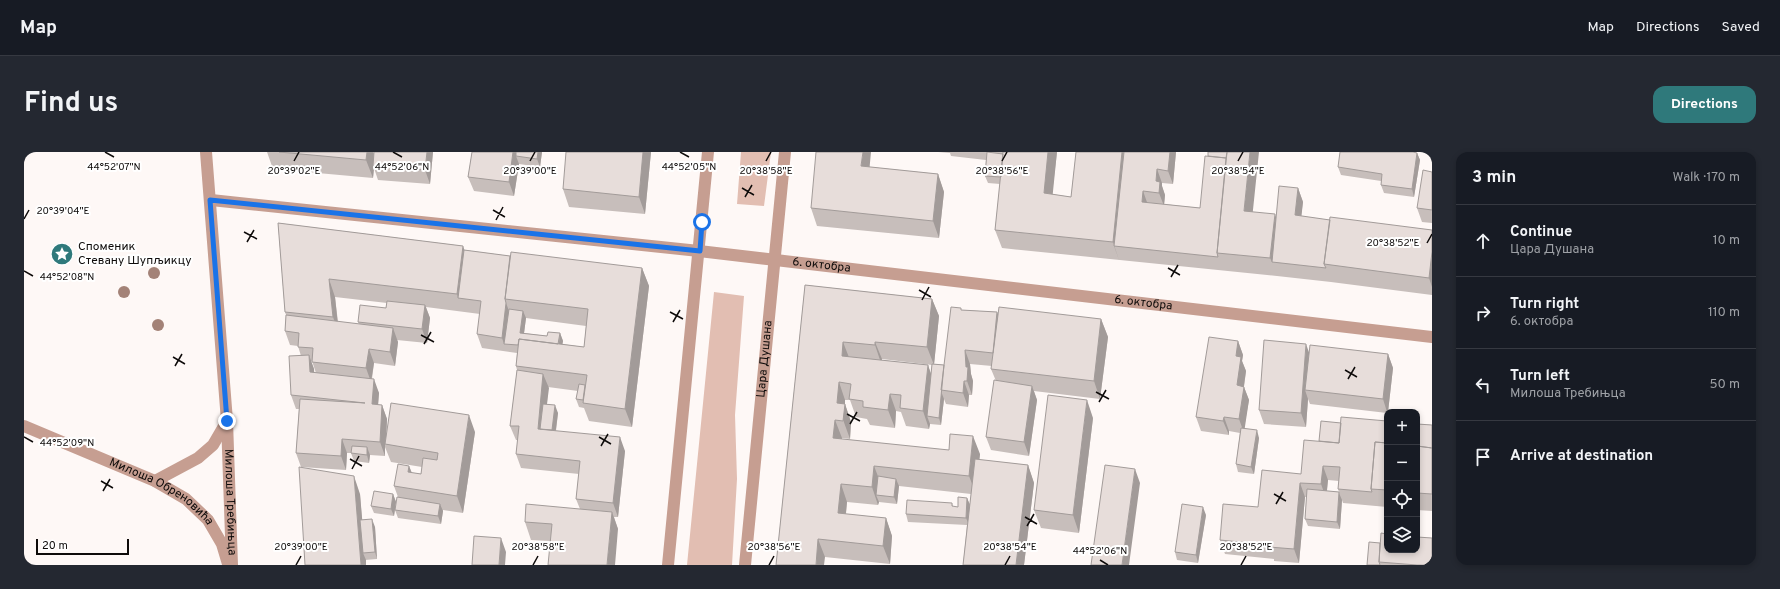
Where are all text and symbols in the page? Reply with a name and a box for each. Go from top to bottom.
text: Map [20,16,57,40]
text: Map [1588,19,1614,36]
text: Directions [1636,19,1700,36]
text: Saved [1722,19,1760,36]
text: Find us [24,86,118,122]
button: Directions [1653,86,1756,123]
text: 44°52'07"N [87,161,141,174]
text: 44°52'06"N [375,161,429,174]
text: 44°52'05"N [662,161,716,174]
text: 20°39'02"E [267,165,321,178]
text: 20°39'00"E [503,165,557,178]
text: 20°38'58"E [739,165,793,178]
text: 20°38'56"E [975,165,1029,178]
text: 20°38'54"E [1211,165,1265,178]
text: 3 min [1472,167,1516,189]
text: Walk · 170 m [1673,170,1740,186]
text: 20°39'04"E [36,205,90,218]
route start [693,213,711,231]
text: Continue [1510,223,1572,242]
icon: ahead [1472,230,1494,252]
text: 10 m [1713,233,1740,249]
text: 20°38'52"E [1366,237,1420,250]
place label: Споменик Стевану Шупљикцу [78,239,192,269]
place icon: Споменик Стевану Шупљикцу [49,241,75,267]
text: Цара Душана [1510,242,1594,258]
street label: 6. октобра [792,254,851,277]
text: 44°52'08"N [40,271,94,284]
street label: 6. октобра [1113,292,1173,314]
text: Turn right [1510,295,1579,314]
icon: right [1472,302,1494,324]
text: 110 m [1708,305,1740,321]
text: 6. октобра [1510,314,1573,330]
street label: Цара Душана [753,320,777,398]
text: Turn left [1510,367,1570,386]
icon: left [1472,374,1494,396]
text: 50 m [1710,377,1740,393]
text: Милоша Требињца [1510,386,1626,402]
map controls [1384,409,1420,553]
button: + [1384,409,1420,445]
route end [218,412,236,430]
text: 44°52'09"N [40,437,94,450]
button: − [1384,445,1420,481]
icon: arrive [1472,446,1494,468]
text: Arrive at destination [1510,447,1653,466]
street label: Милоша Требињца [220,449,240,556]
street label: Милоша Обреновића [107,455,217,528]
button: locate [1384,481,1420,517]
button: layers [1384,517,1420,553]
scale bar [36,537,129,556]
text: 20 m [42,539,68,553]
text: 20°39'00"E [274,541,328,554]
text: 20°38'58"E [511,541,565,554]
text: 20°38'56"E [747,541,801,554]
text: 20°38'54"E [983,541,1037,554]
text: 20°38'52"E [1219,541,1273,554]
text: 44°52'06"N [1073,545,1127,558]

